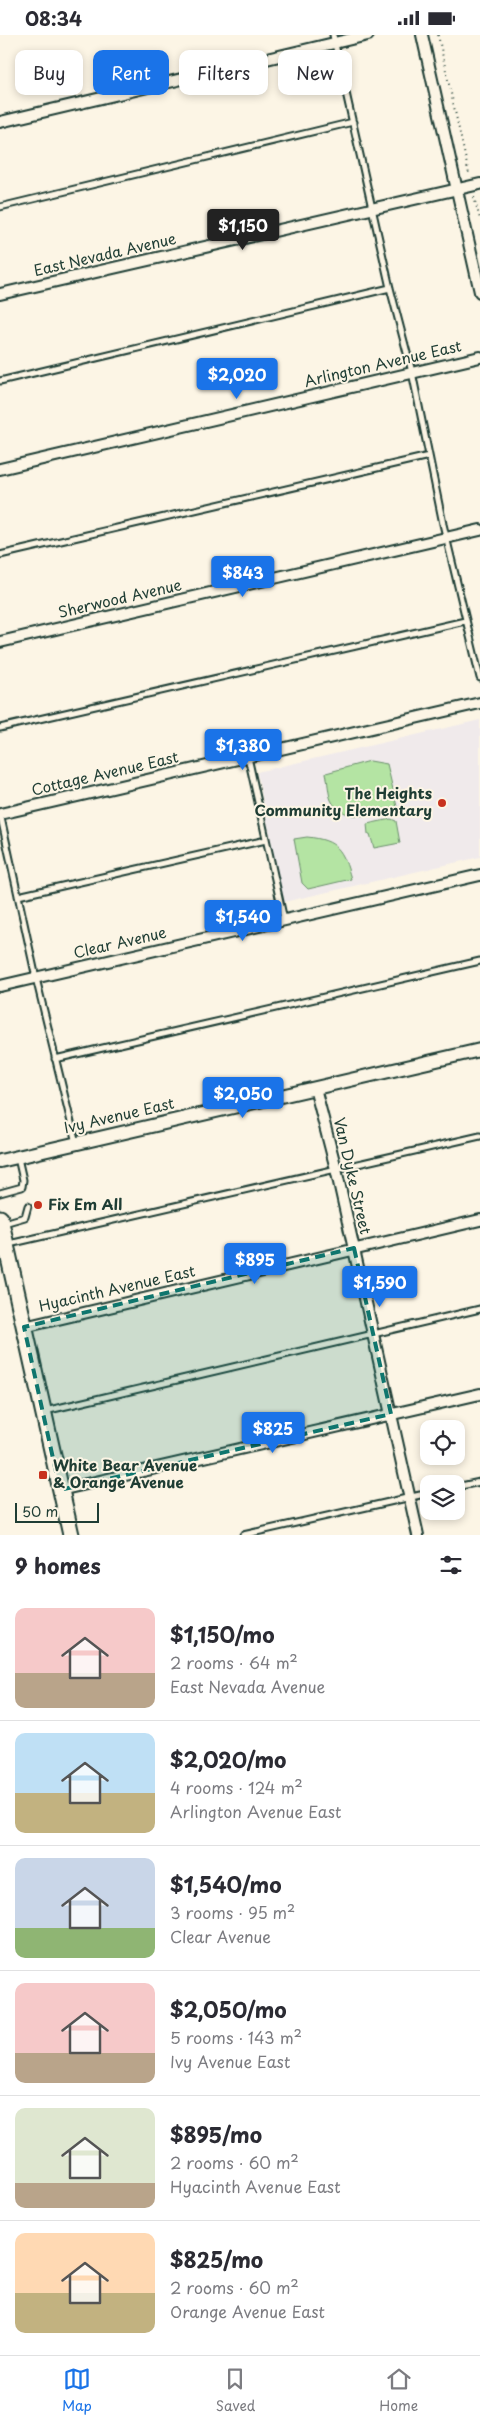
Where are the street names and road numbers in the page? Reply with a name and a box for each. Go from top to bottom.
street label: East Nevada Avenue [31,226,178,281]
street label: Arlington Avenue East [302,333,464,392]
street label: Sherwood Avenue [56,572,184,623]
street label: Cottage Avenue East [29,744,180,801]
street label: Clear Avenue [71,920,168,963]
street label: Ivy Avenue East [61,1091,176,1138]
street label: Van Dyke Street [329,1115,378,1236]
street label: Hyacinth Avenue East [36,1258,197,1317]

